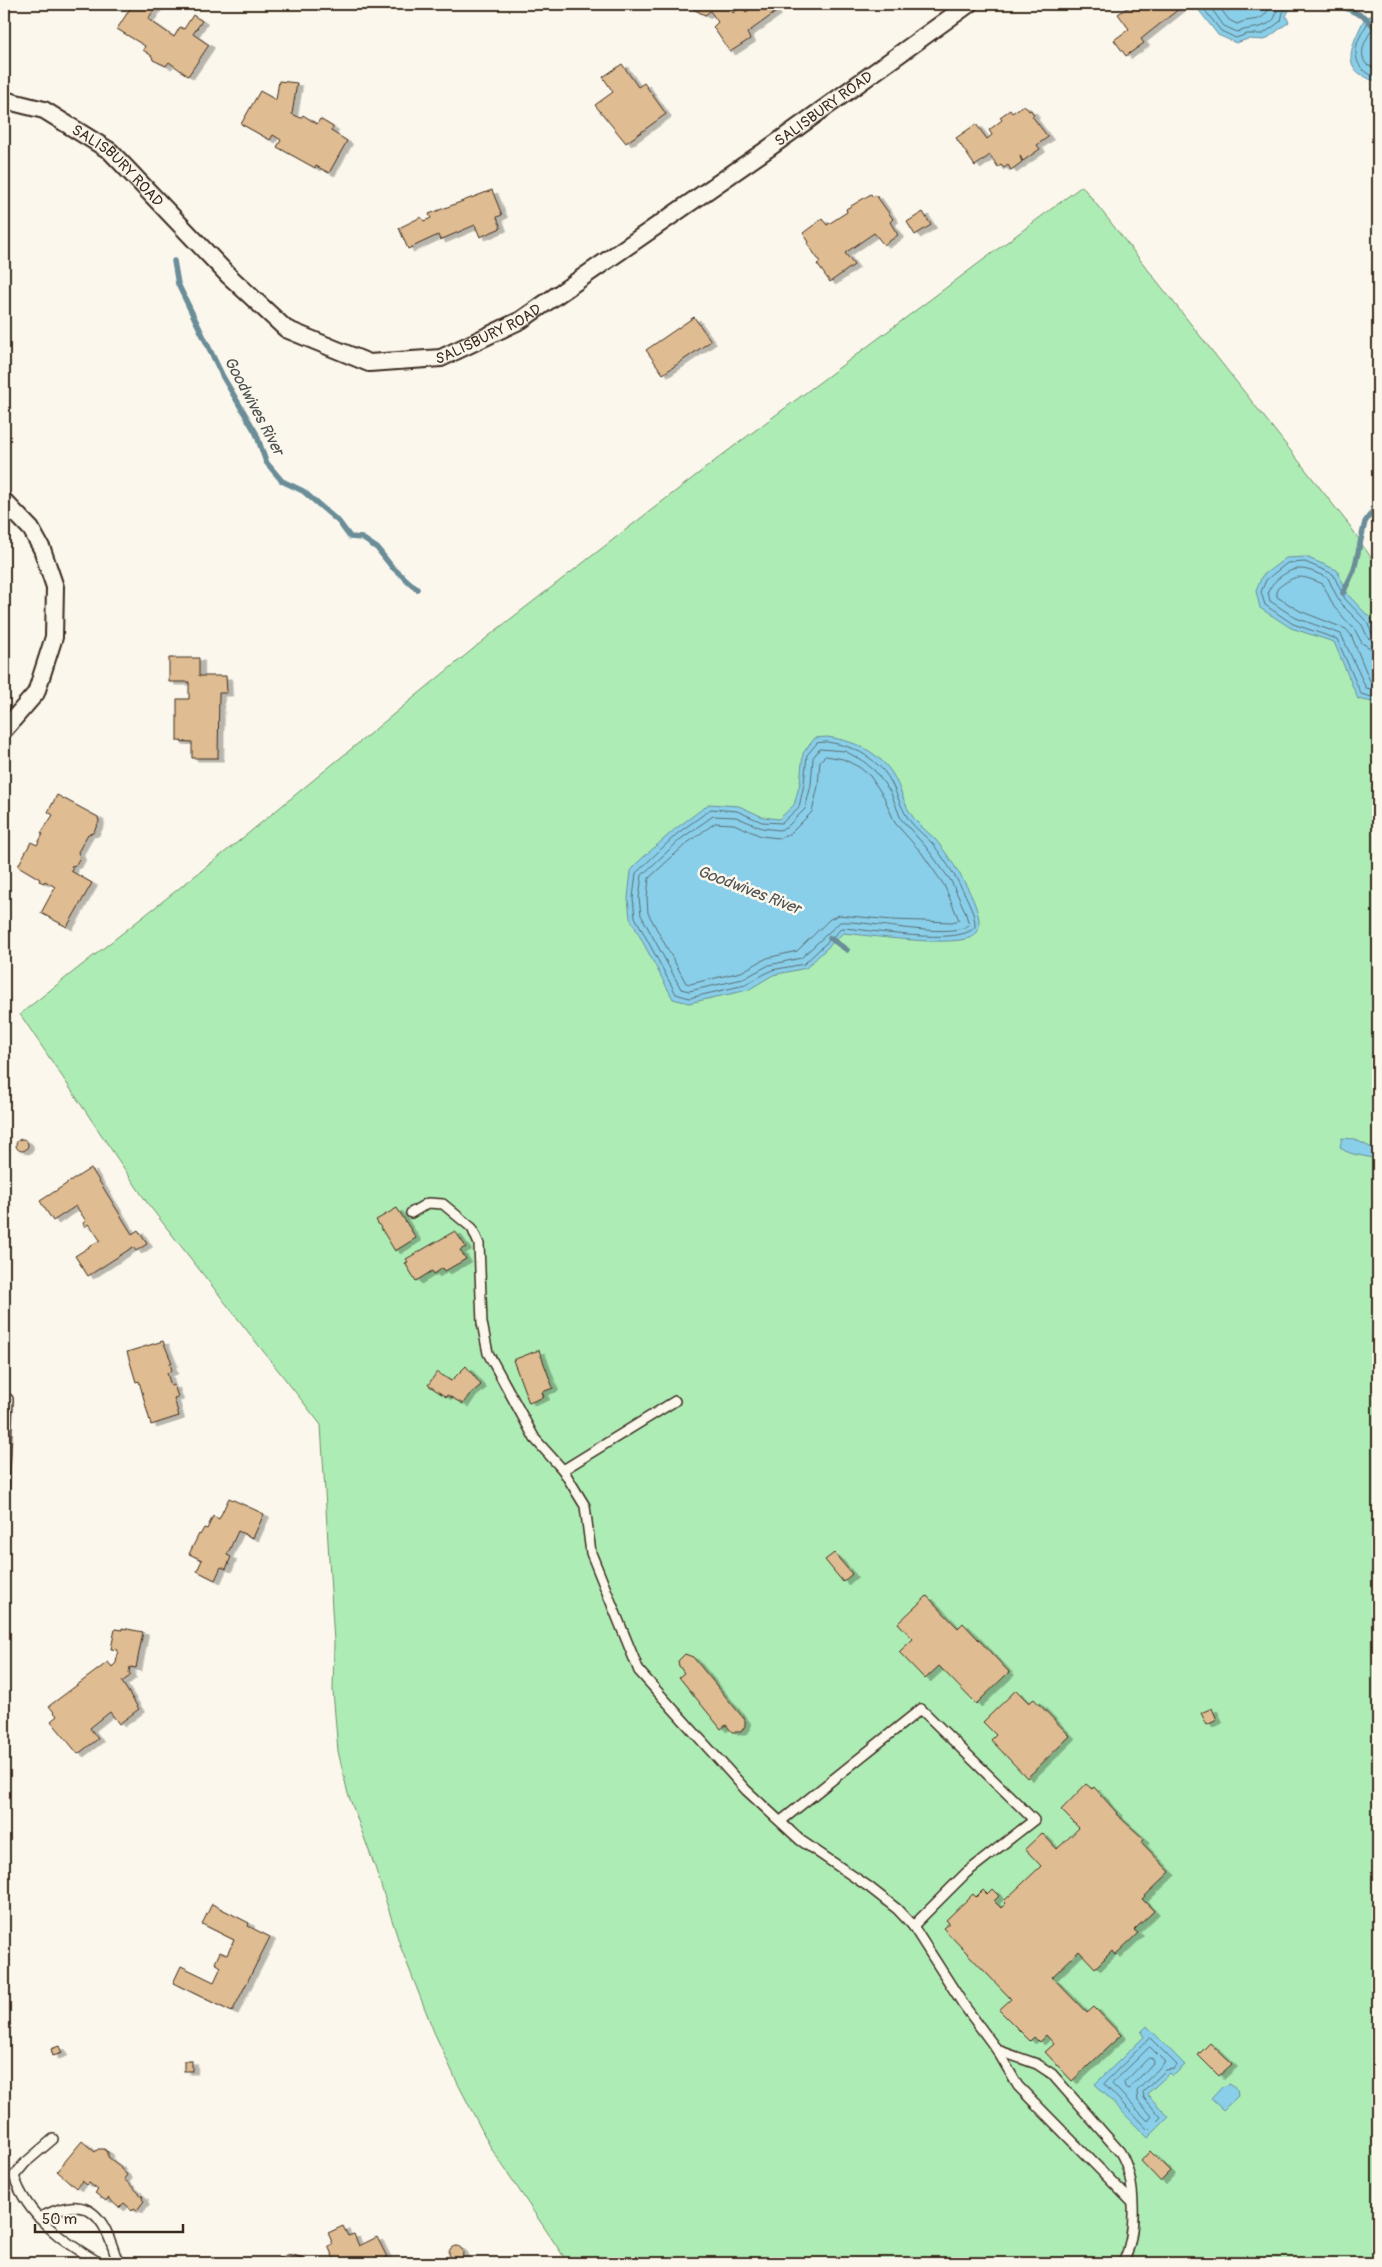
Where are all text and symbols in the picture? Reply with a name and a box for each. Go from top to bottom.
street label: SALISBURY ROAD [771,67,877,150]
street label: SALISBURY ROAD [68,120,167,211]
street label: SALISBURY ROAD [435,299,545,368]
water label: Goodwives River [220,353,289,461]
water label: Goodwives River [695,861,806,920]
scale bar [35,2202,182,2234]
text: 50 m [42,2210,77,2229]

